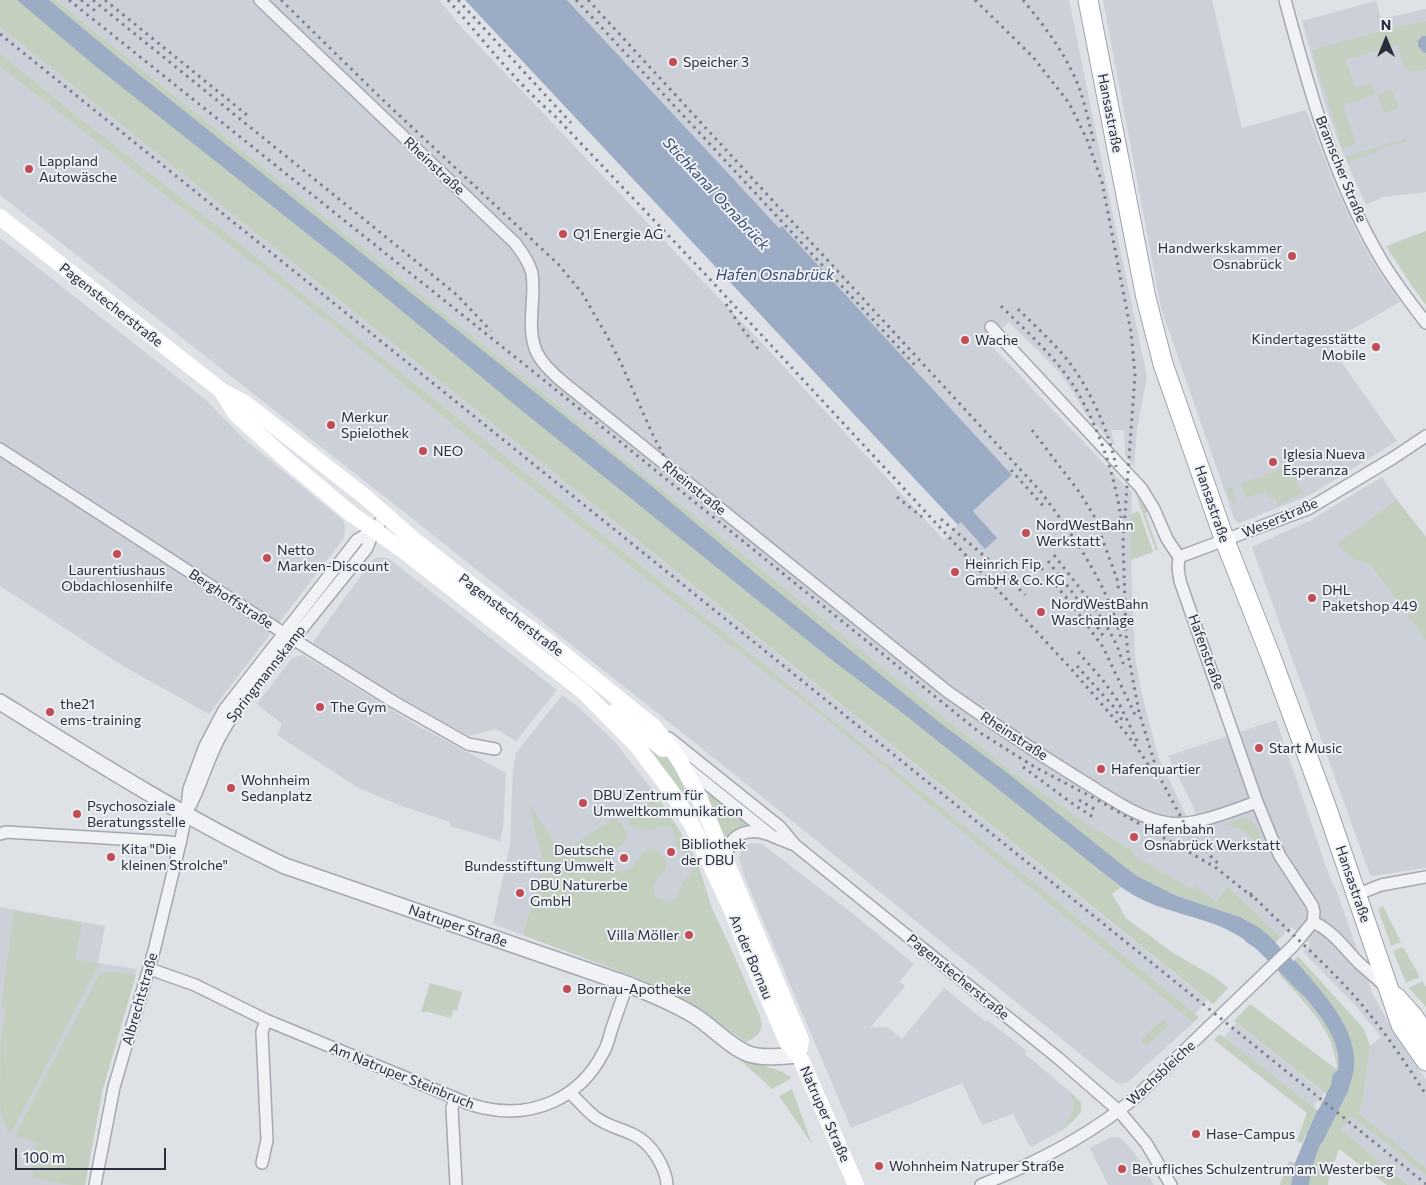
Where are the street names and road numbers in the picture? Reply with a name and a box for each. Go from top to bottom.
street label: Hansastraße [1094,72,1126,154]
street label: Bramscher Straße [1312,113,1370,225]
street label: Rheinstraße [400,134,468,198]
street label: Pagenstecherstraße [56,259,166,351]
street label: Rheinstraße [659,457,729,519]
street label: Hansastraße [1191,463,1233,545]
street label: Weserstraße [1240,495,1320,541]
street label: Berghoffstraße [186,566,276,632]
street label: Pagenstecherstraße [455,570,567,660]
street label: Hafenstraße [1185,612,1227,692]
street label: Springmannskamp [223,622,309,726]
street label: Rheinstraße [977,708,1051,764]
street label: Hansastraße [1332,843,1374,925]
street label: Natruper Straße [406,901,510,951]
street label: An der Bornau [726,912,776,1002]
street label: Pagenstecherstraße [903,931,1013,1023]
street label: Albrechtstraße [119,951,161,1047]
street label: Wachsbleiche [1123,1037,1199,1109]
street label: Am Natruper Steinbruch [327,1039,477,1113]
street label: Natruper Straße [796,1063,854,1165]

